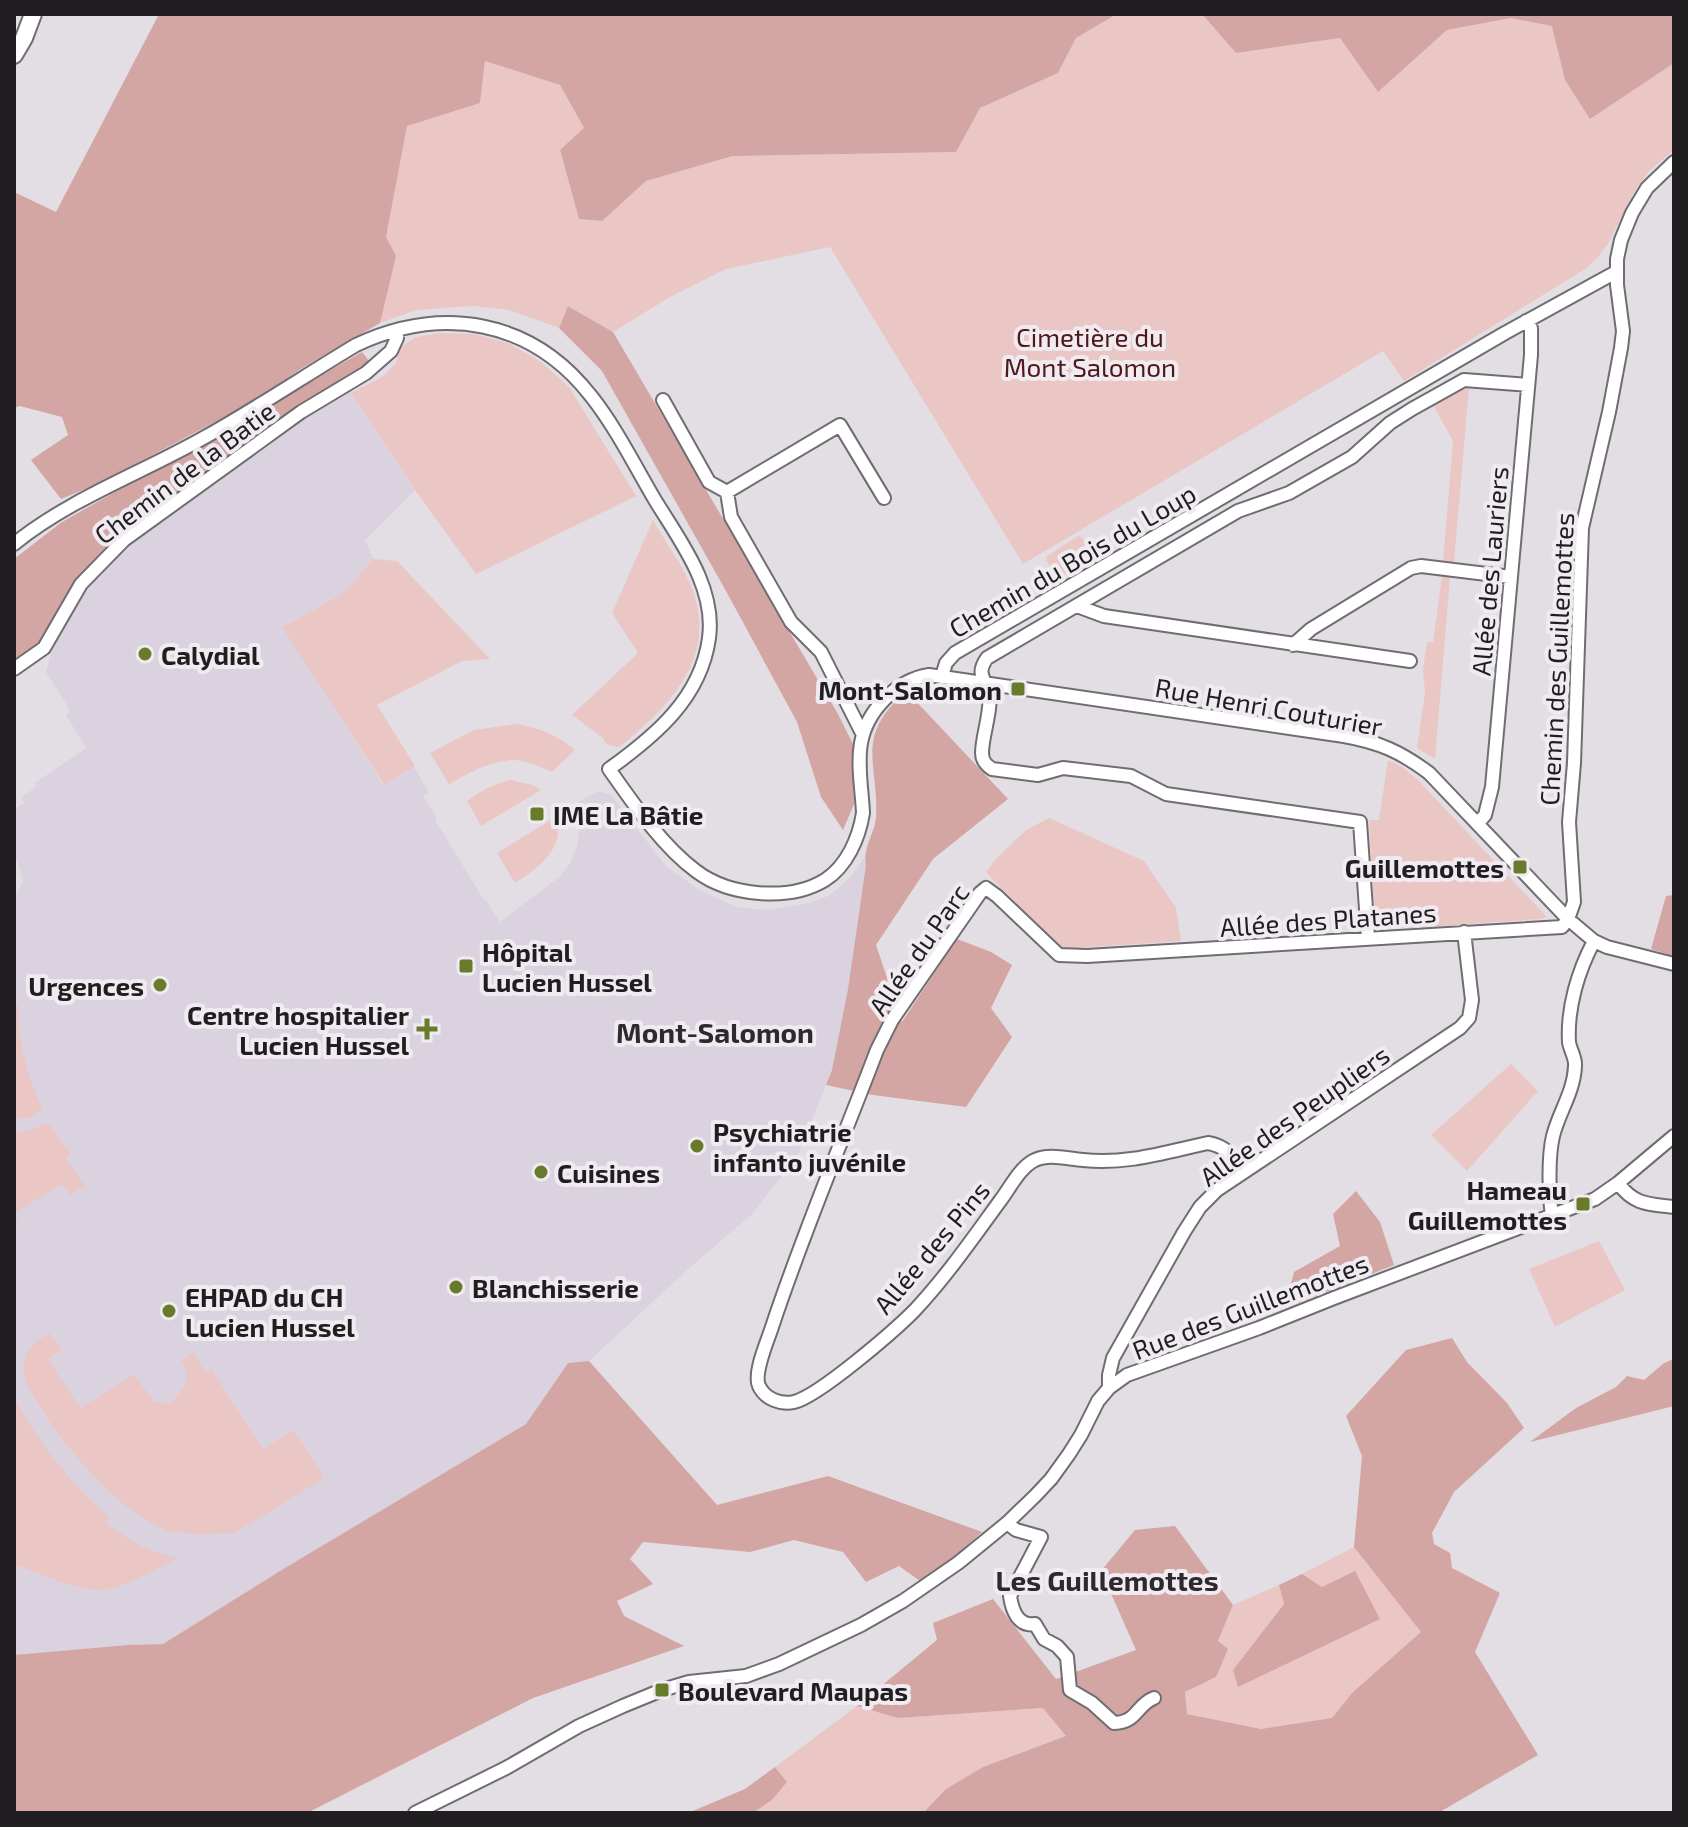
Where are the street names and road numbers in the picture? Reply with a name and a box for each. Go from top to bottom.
street label: Chemin de la Batie [88,394,280,550]
street label: Allée des Lauriers [1464,465,1514,677]
street label: Chemin du Bois du Loup [943,477,1201,643]
street label: Chemin des Guillemottes [1533,512,1579,806]
street label: Rue Henri Couturier [1153,671,1385,741]
street label: Allée du Parc [861,877,975,1021]
street label: Allée des Platanes [1219,896,1437,942]
street label: Allée des Peupliers [1193,1038,1395,1192]
street label: Allée des Pins [867,1174,995,1320]
street label: Rue des Guillemottes [1128,1247,1372,1365]

